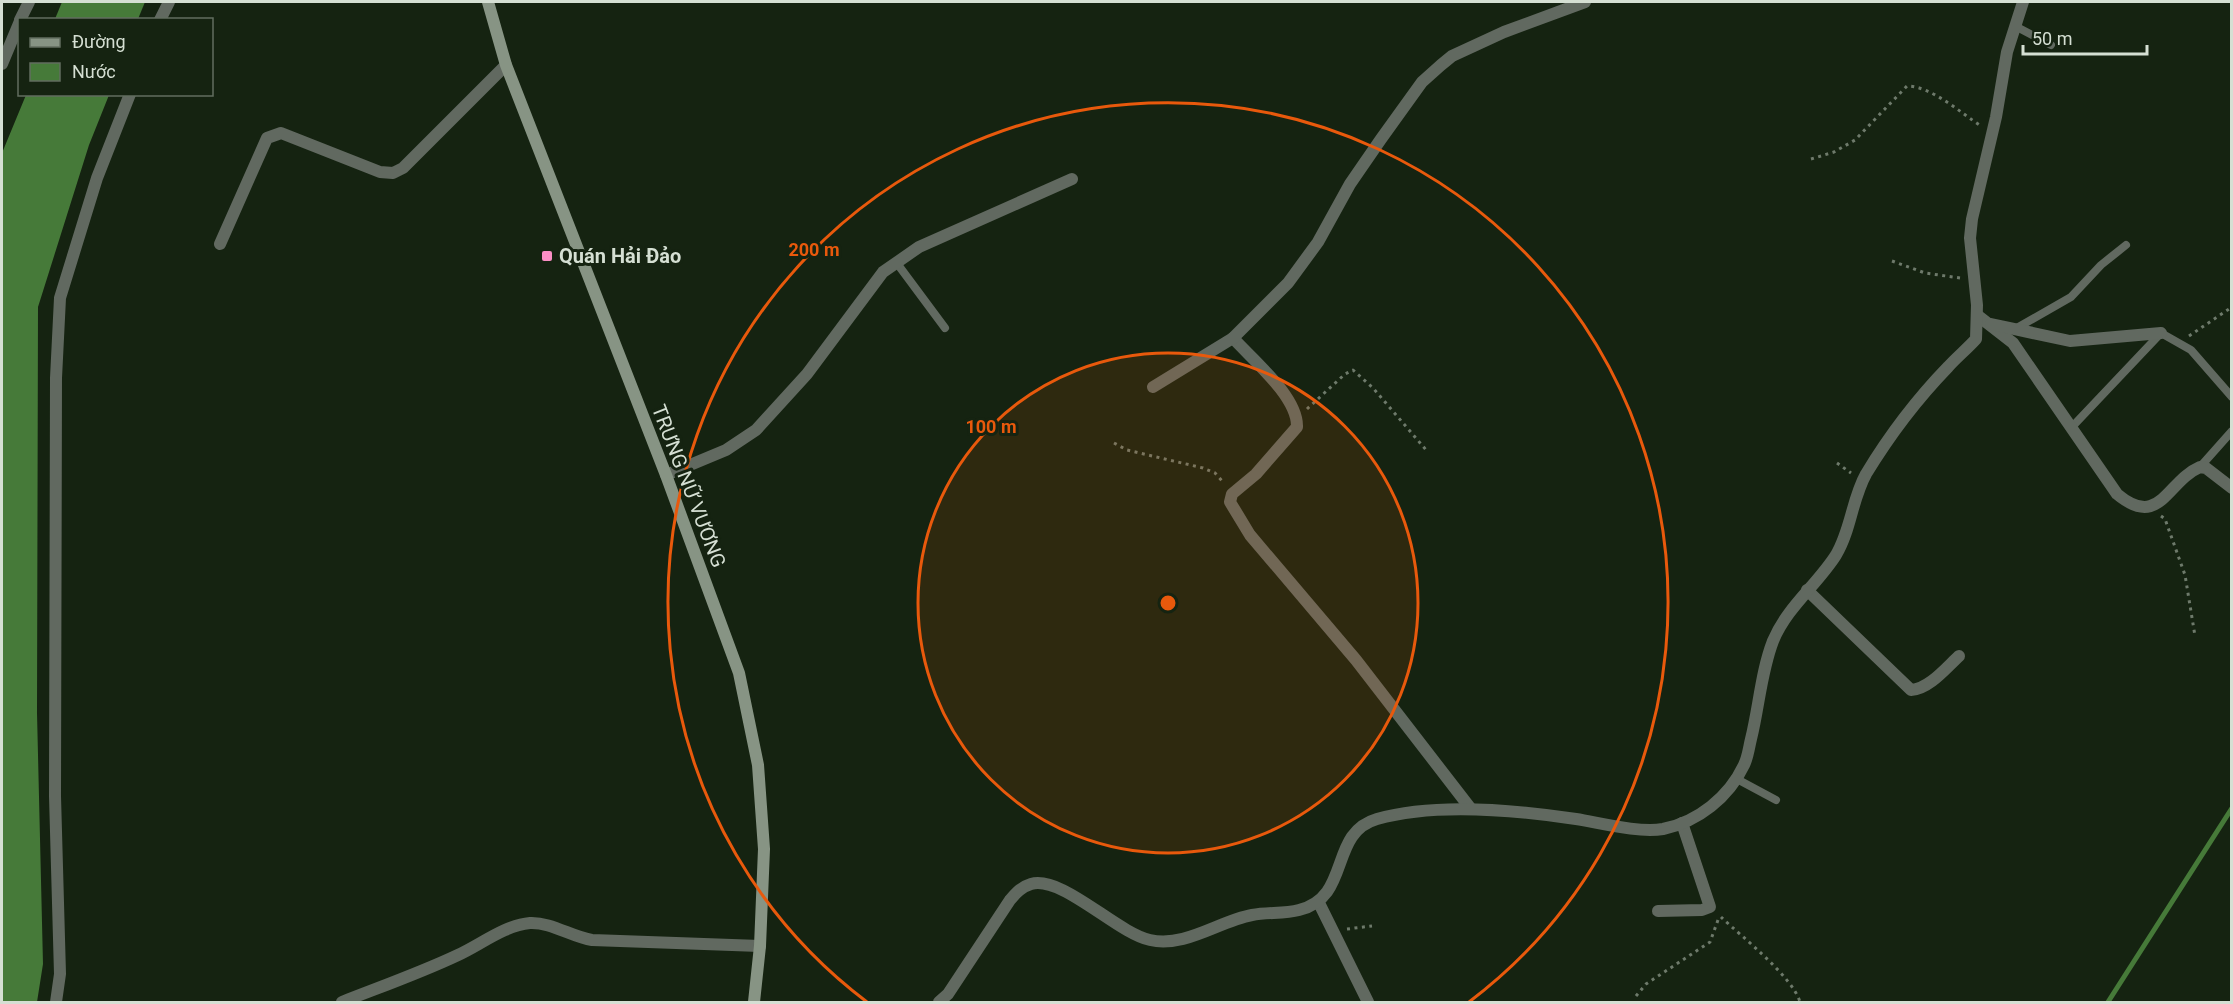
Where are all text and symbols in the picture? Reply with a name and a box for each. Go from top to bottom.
legend [18,18,213,96]
scale bar [2023,18,2148,56]
text: 50 m [2032,28,2072,49]
text: Đường [72,31,126,52]
text: Nước [72,61,116,82]
text: 200 m [788,239,840,260]
place label: Quán Hải Đảo [559,244,681,268]
marker: Quán Hải Đảo [540,249,554,263]
street label: TRƯNG NỮ VƯƠNG [647,401,731,571]
text: 100 m [965,416,1017,437]
centre of rings [1158,593,1178,613]

